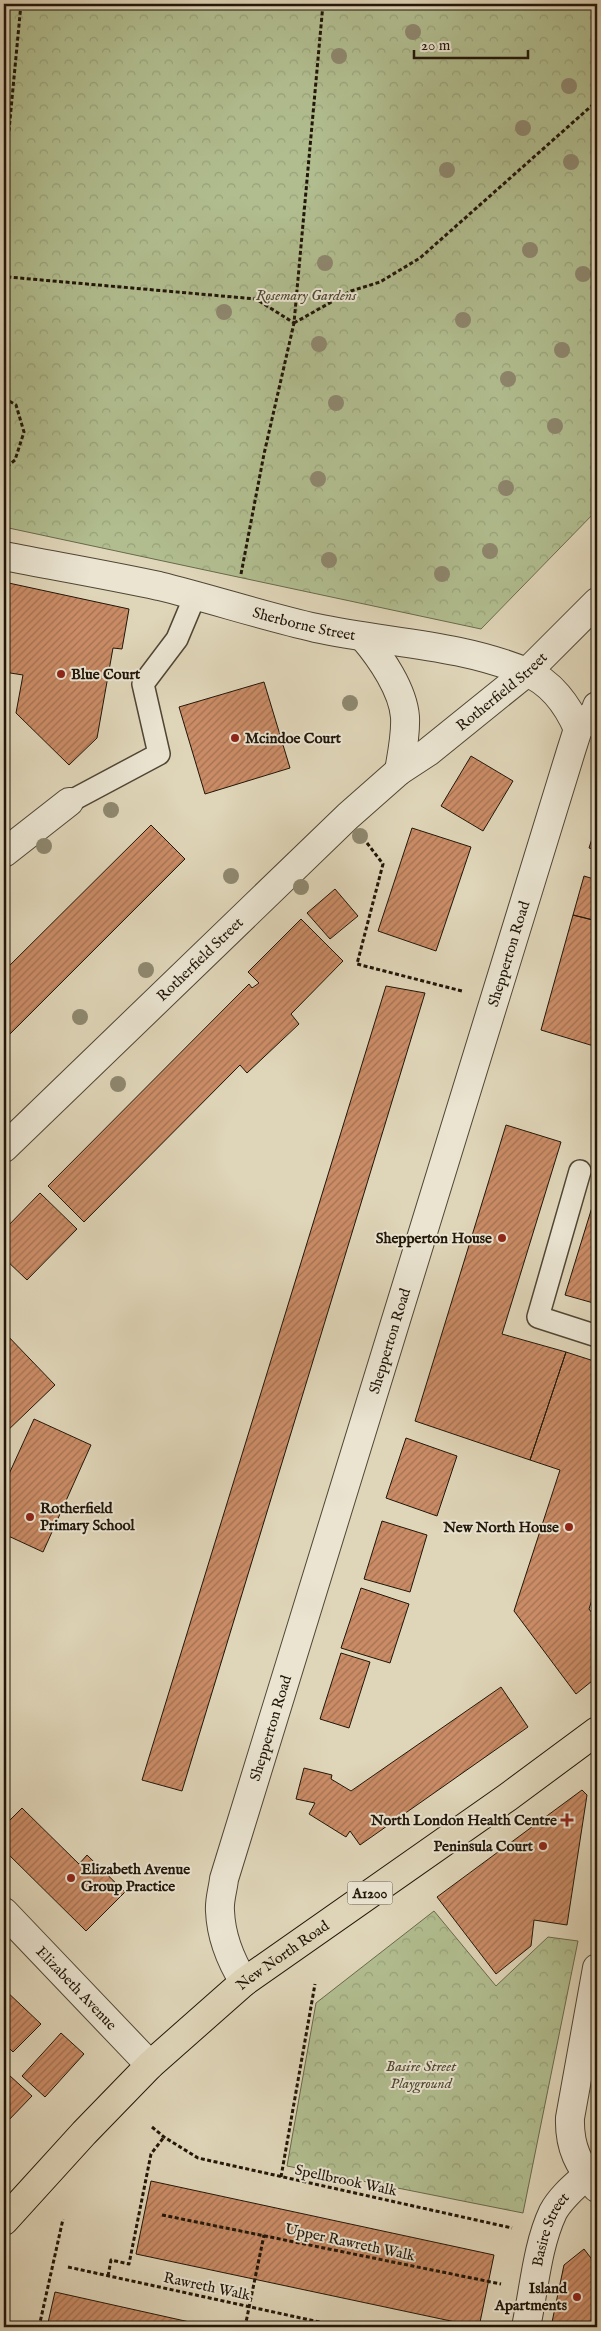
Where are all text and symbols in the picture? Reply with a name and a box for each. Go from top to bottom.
scale bar [414,28,527,60]
text: 20 m [421,36,451,55]
park label: Rosemary Gardens [256,286,357,305]
street label: Sherborne Street [250,603,357,645]
street label: Rotherfield Street [452,648,551,736]
place label: Blue Court [71,665,141,684]
marker: Blue Court [55,668,67,680]
place label: Mcindoe Court [245,729,342,748]
marker: Mcindoe Court [229,732,241,744]
street label: Shepperton Road [484,898,535,1009]
street label: Rotherfield Street [153,913,247,1006]
place label: Shepperton House [376,1229,492,1248]
marker: Shepperton House [496,1232,508,1244]
street label: Shepperton Road [365,1285,415,1396]
place label: Rotherfield Primary School [40,1499,136,1535]
marker: Rotherfield Primary School [24,1511,36,1523]
place label: New North House [442,1518,559,1537]
marker: New North House [563,1521,575,1533]
street label: Shepperton Road [246,1672,296,1783]
place label: North London Health Centre [370,1811,557,1830]
marker: North London Health Centre [561,1814,573,1826]
place label: Peninsula Court [434,1837,534,1856]
marker: Peninsula Court [537,1840,549,1852]
place label: Elizabeth Avenue Group Practice [81,1860,190,1896]
marker: Elizabeth Avenue Group Practice [65,1872,77,1884]
road number: A1200 [348,1882,392,1905]
street label: New North Road [232,1916,334,1995]
street label: Elizabeth Avenue [32,1942,121,2034]
park label: Basire Street Playground [386,2057,457,2094]
street label: Spellbrook Walk [293,2160,400,2201]
street label: Basire Street [528,2188,573,2268]
street label: Upper Rawreth Walk [283,2219,418,2266]
street label: Rawreth Walk [162,2268,253,2305]
place label: Island Apartments [494,2279,568,2315]
marker: Island Apartments [571,2291,583,2303]

